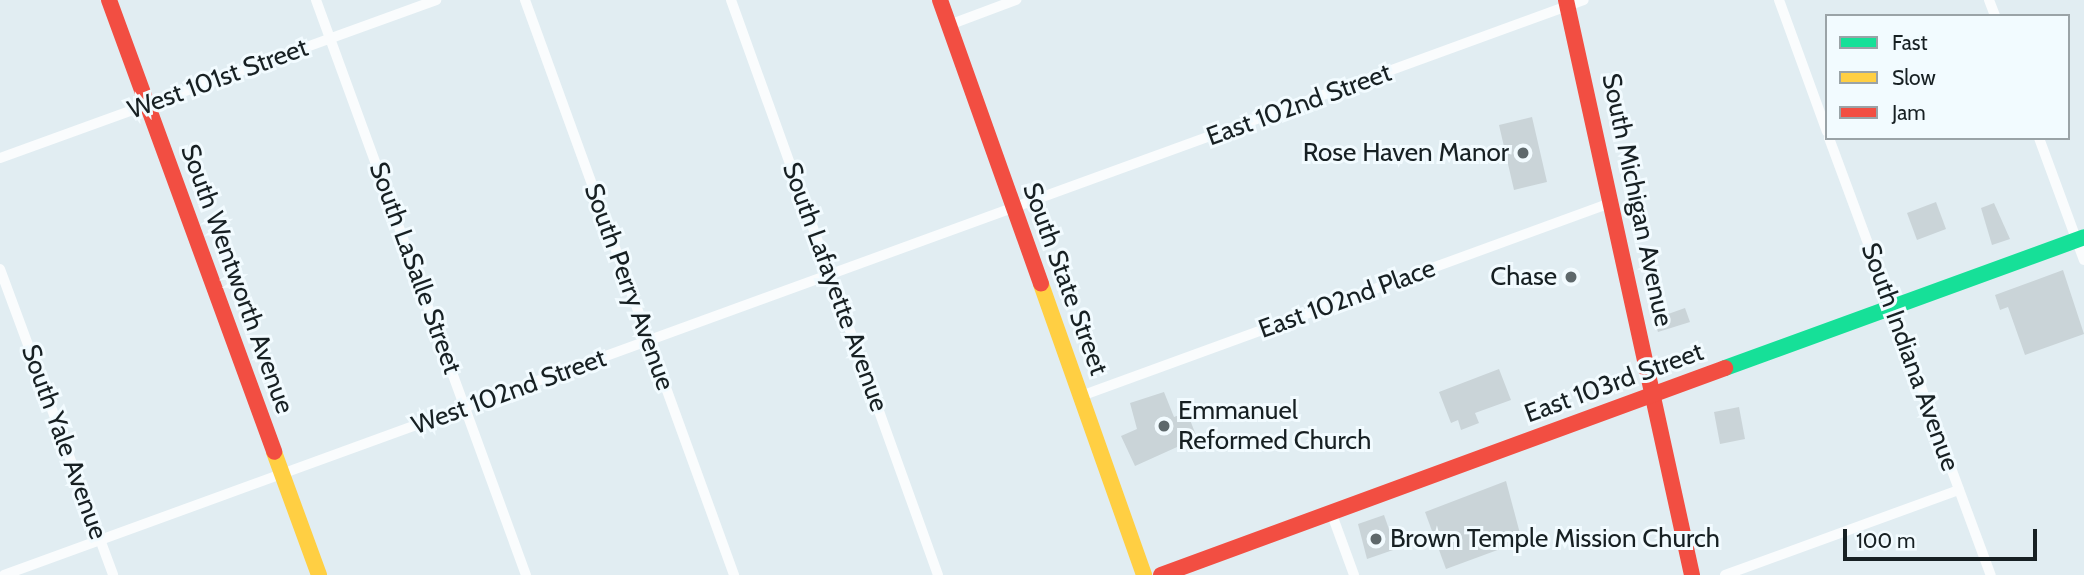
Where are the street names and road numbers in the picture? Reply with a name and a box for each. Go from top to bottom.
street label: West 101st Street [124,32,312,126]
street label: East 102nd Street [1202,57,1396,153]
street label: South Michigan Avenue [1595,71,1679,329]
street label: South Wentworth Avenue [174,140,300,418]
street label: South LaSalle Street [362,158,468,378]
street label: South Lafayette Avenue [775,158,895,416]
street label: South Perry Avenue [577,179,681,395]
street label: South State Street [1016,179,1114,379]
street label: South Indiana Avenue [1854,239,1966,475]
street label: East 102nd Place [1254,253,1440,345]
street label: East 103rd Street [1520,336,1708,430]
street label: South Yale Avenue [14,340,114,544]
street label: West 102nd Street [408,342,610,442]

